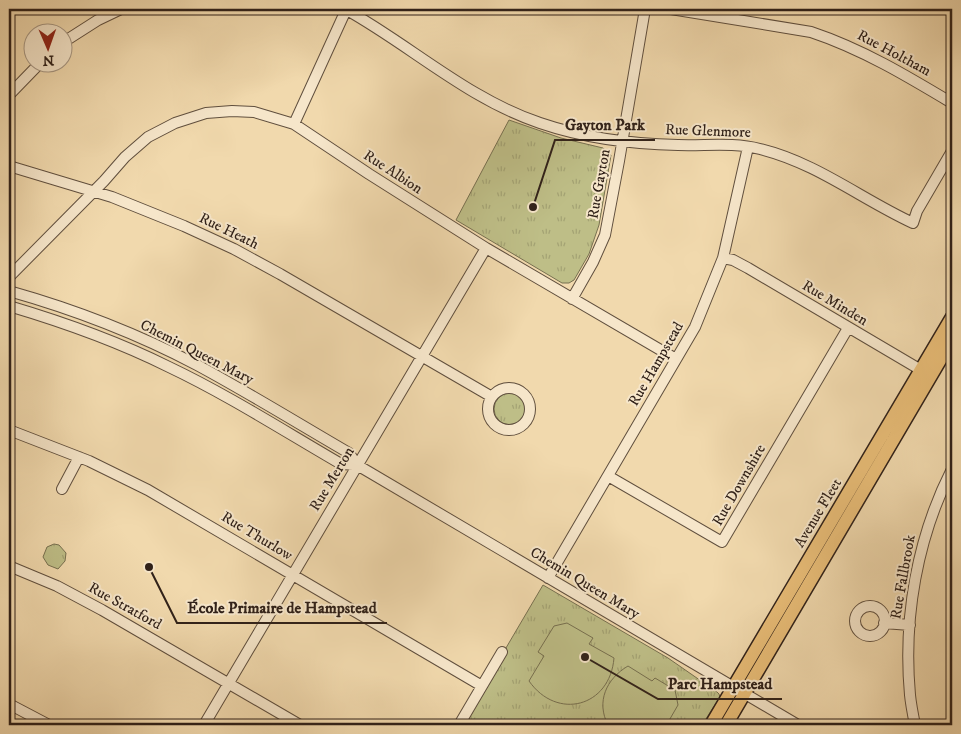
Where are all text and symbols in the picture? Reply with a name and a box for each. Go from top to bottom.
north arrow [22,22,72,72]
street label: Rue Holtham [854,26,934,80]
text: N [42,51,54,69]
callout: Gayton Park [555,109,655,140]
text: Gayton Park [565,115,646,135]
street label: Rue Glenmore [665,120,751,142]
street label: Rue Albion [360,146,426,198]
street label: Rue Gayton [584,147,615,220]
street label: Rue Heath [196,208,262,254]
street label: Rue Minden [799,276,872,330]
street label: Chemin Queen Mary [137,315,258,389]
street label: Rue Hampstead [624,318,688,410]
street label: Rue Downshire [708,441,770,529]
street label: Rue Merton [305,443,359,515]
street label: Avenue Fleet [790,475,846,551]
street label: Rue Thurlow [218,507,296,565]
street label: Rue Fallbrook [886,533,920,621]
street label: Chemin Queen Mary [527,543,644,624]
street label: Rue Stratford [85,578,165,634]
callout: École Primaire de Hampstead [177,592,387,623]
text: École Primaire de Hampstead [187,598,378,618]
callout: Parc Hampstead [658,668,782,699]
text: Parc Hampstead [668,674,773,694]

